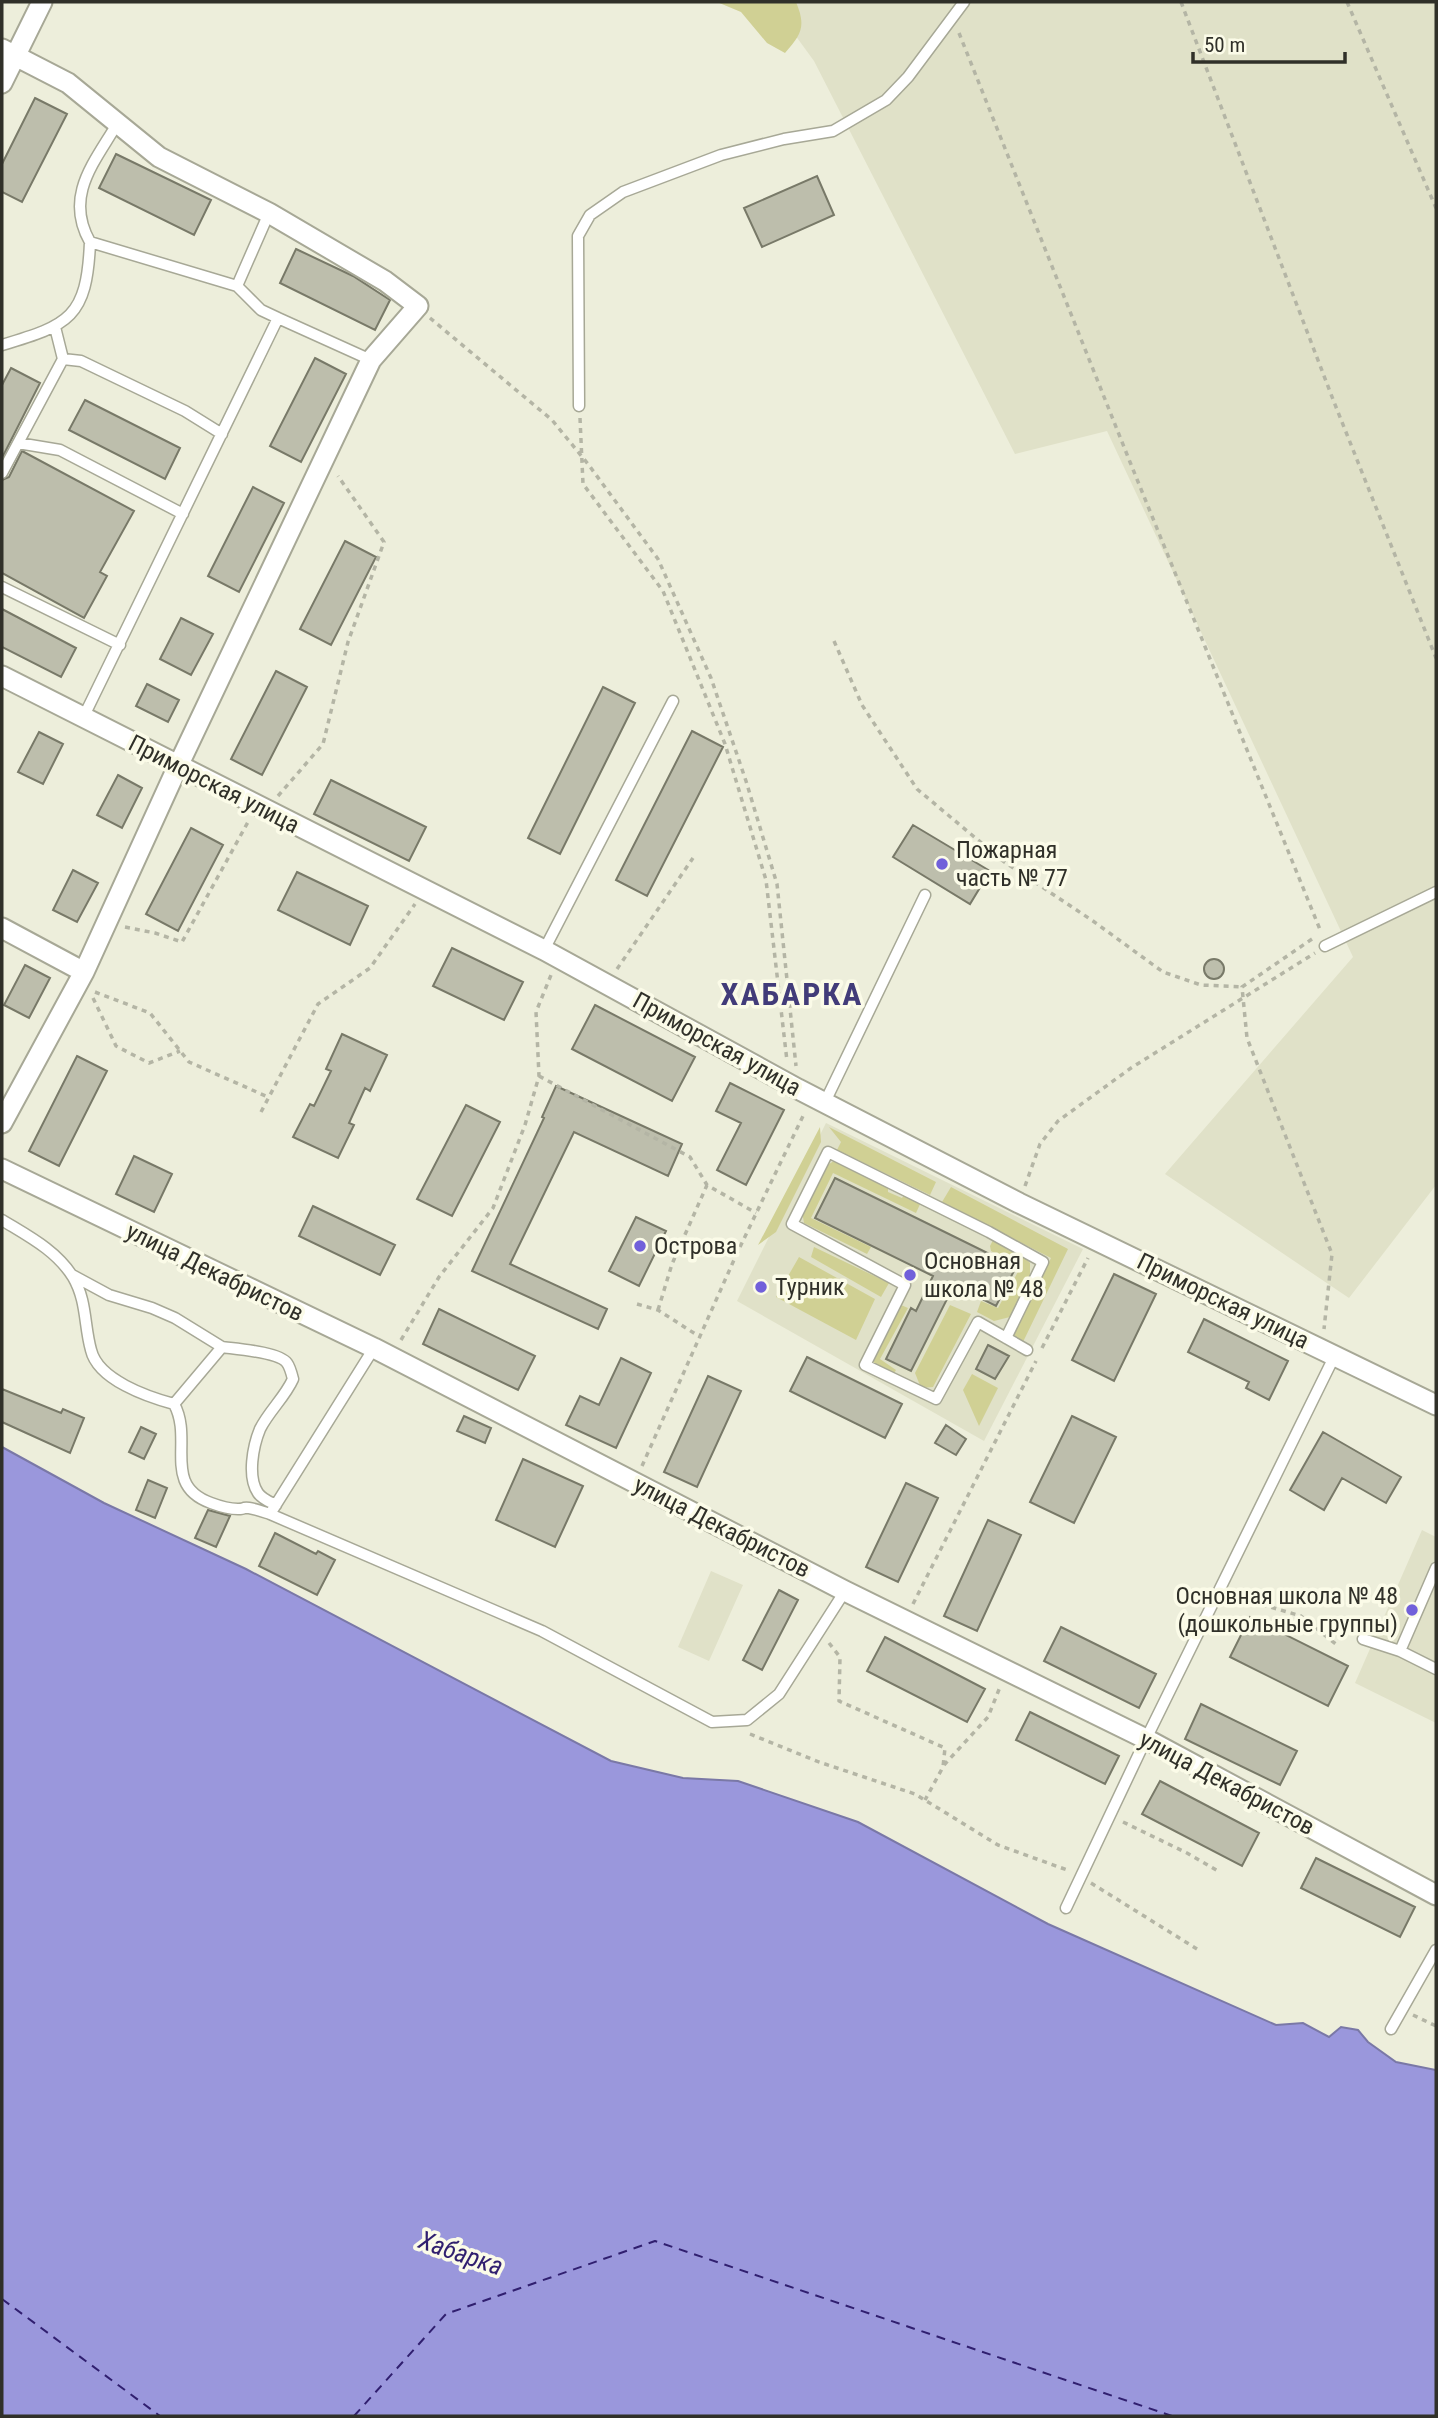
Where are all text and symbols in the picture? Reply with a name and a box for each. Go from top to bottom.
scale bar [1193,21,1345,65]
text: 50 m [1204,33,1245,57]
street label: Приморская улица [124,729,304,839]
place label: Пожарная часть № 77 [956,836,1068,892]
marker: Пожарная часть № 77 [934,856,950,872]
district label: ХАБАРКА [721,975,863,1013]
street label: Приморская улица [628,986,806,1102]
street label: улица Декабристов [122,1217,308,1327]
place label: Острова [654,1232,737,1260]
marker: Острова [632,1238,648,1254]
place label: Основная школа № 48 [924,1247,1044,1303]
street label: Приморская улица [1133,1247,1313,1355]
marker: Основная школа № 48 [902,1267,918,1283]
place label: Турник [775,1273,845,1301]
marker: Турник [753,1279,769,1295]
street label: улица Декабристов [629,1470,815,1584]
place label: Основная школа № 48 (дошкольные группы) [1176,1582,1398,1638]
marker: Основная школа № 48 (дошкольные группы) [1404,1602,1420,1618]
street label: улица Декабристов [1135,1725,1319,1841]
water label: Хабарка [414,2224,507,2281]

